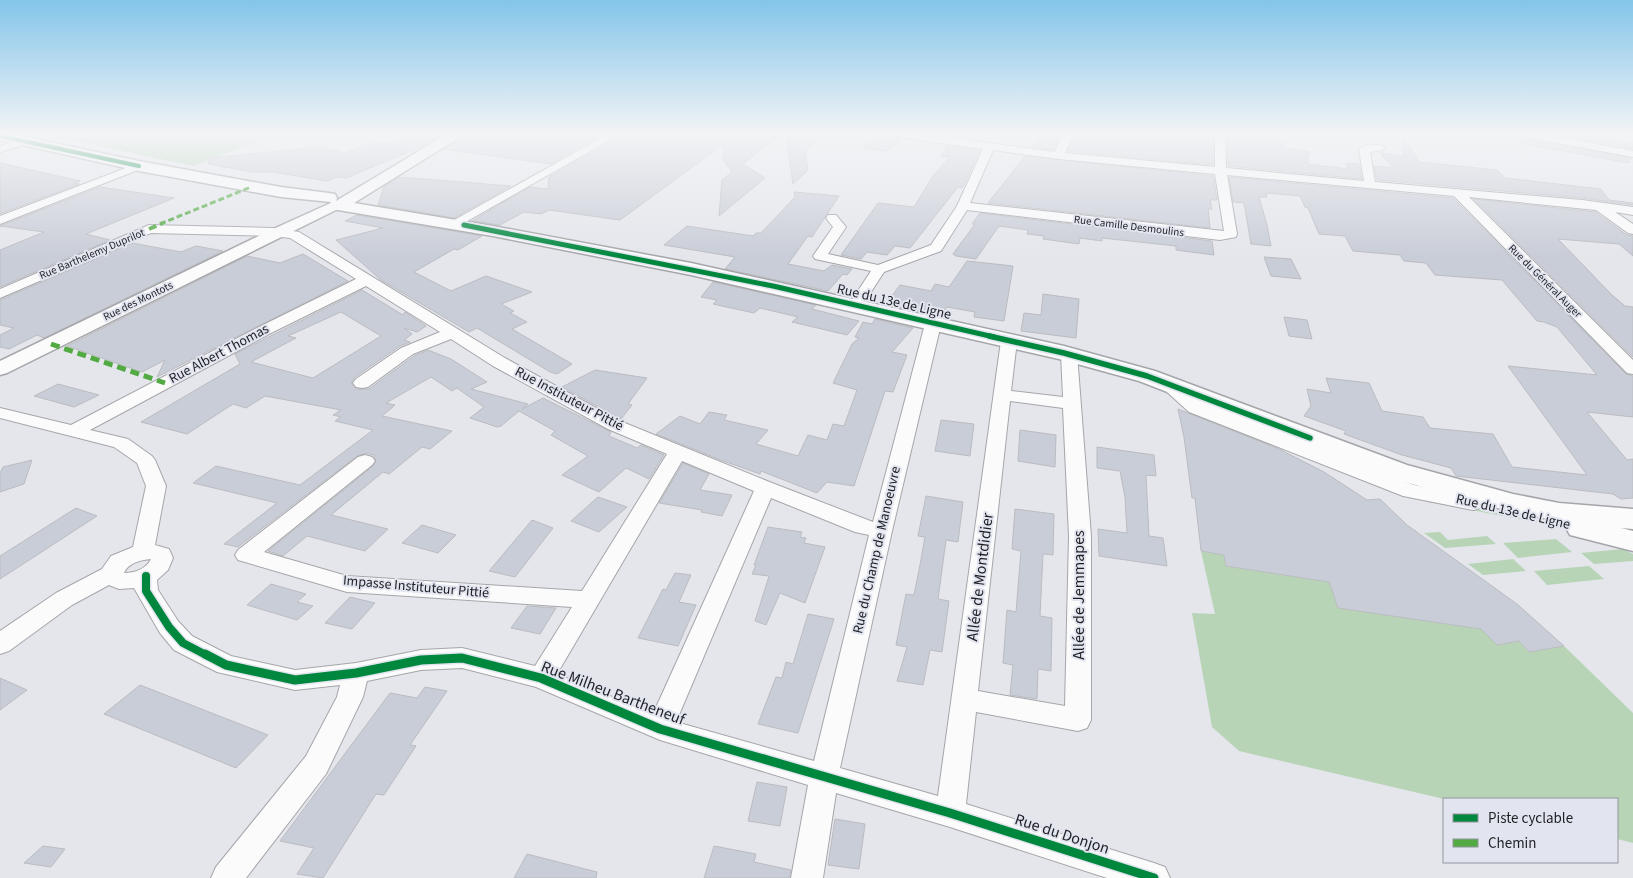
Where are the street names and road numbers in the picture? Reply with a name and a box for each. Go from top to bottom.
street label: Rue Camille Desmoulins [1073,212,1185,240]
street label: Rue Barthelemy Duprilot [37,225,147,283]
street label: Rue du Général Auger [1505,241,1585,321]
street label: Rue des Montots [101,277,176,324]
street label: Rue du 13e de Ligne [835,279,953,325]
street label: Rue Albert Thomas [165,319,273,389]
street label: Rue Instituteur Pittié [511,362,627,436]
street label: Rue du Champ de Manoeuvre [848,464,906,636]
street label: Rue du 13e de Ligne [1454,489,1572,535]
street label: Allée de Montdidier [961,511,999,643]
street label: Allée de Jemmapes [1068,530,1090,660]
street label: Impasse Instituteur Pittié [342,571,490,603]
street label: Rue Milheu Bartheneuf [538,655,689,731]
street label: Rue du Donjon [1012,808,1112,860]

